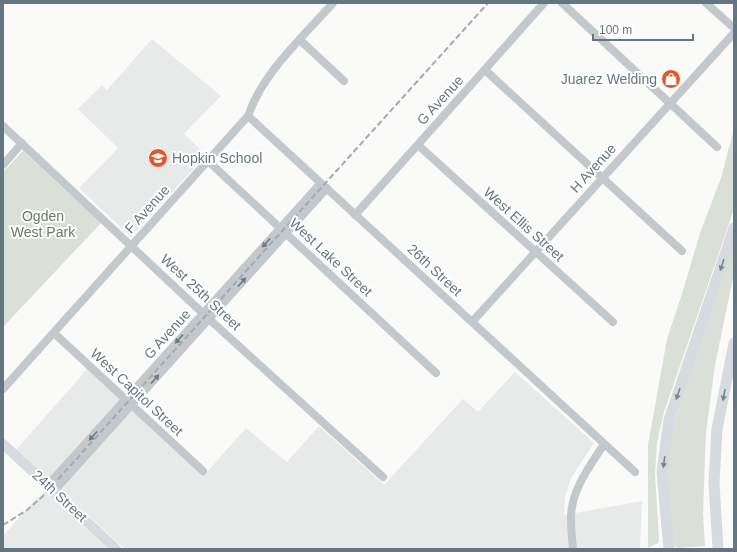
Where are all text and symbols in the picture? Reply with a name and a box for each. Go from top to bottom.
scale bar [593,16,693,42]
text: 100 m [599,23,632,37]
shop icon: Juarez Welding [660,68,682,90]
place label: Juarez Welding [561,71,657,87]
street label: G Avenue [414,72,467,128]
street label: H Avenue [567,140,619,196]
school or university icon: Hopkin School [147,147,169,169]
place label: Hopkin School [172,150,262,166]
street label: F Avenue [121,182,173,236]
street label: West Ellis Street [481,184,567,264]
park label: Ogden West Park [11,208,76,240]
street label: West Lake Street [286,215,376,299]
one-way arrow [262,238,271,248]
street label: 26th Street [404,241,466,299]
street label: West 25th Street [158,251,245,333]
one-way arrow [719,259,725,271]
one-way arrow [237,277,247,287]
street label: G Avenue [141,306,194,362]
one-way arrow [175,334,184,345]
street label: West Capitol Street [88,345,187,439]
one-way arrow [151,373,160,384]
one-way arrow [675,389,681,401]
one-way arrow [720,389,726,401]
one-way arrow [88,431,97,441]
one-way arrow [661,456,667,468]
street label: 24th Street [29,467,91,525]

